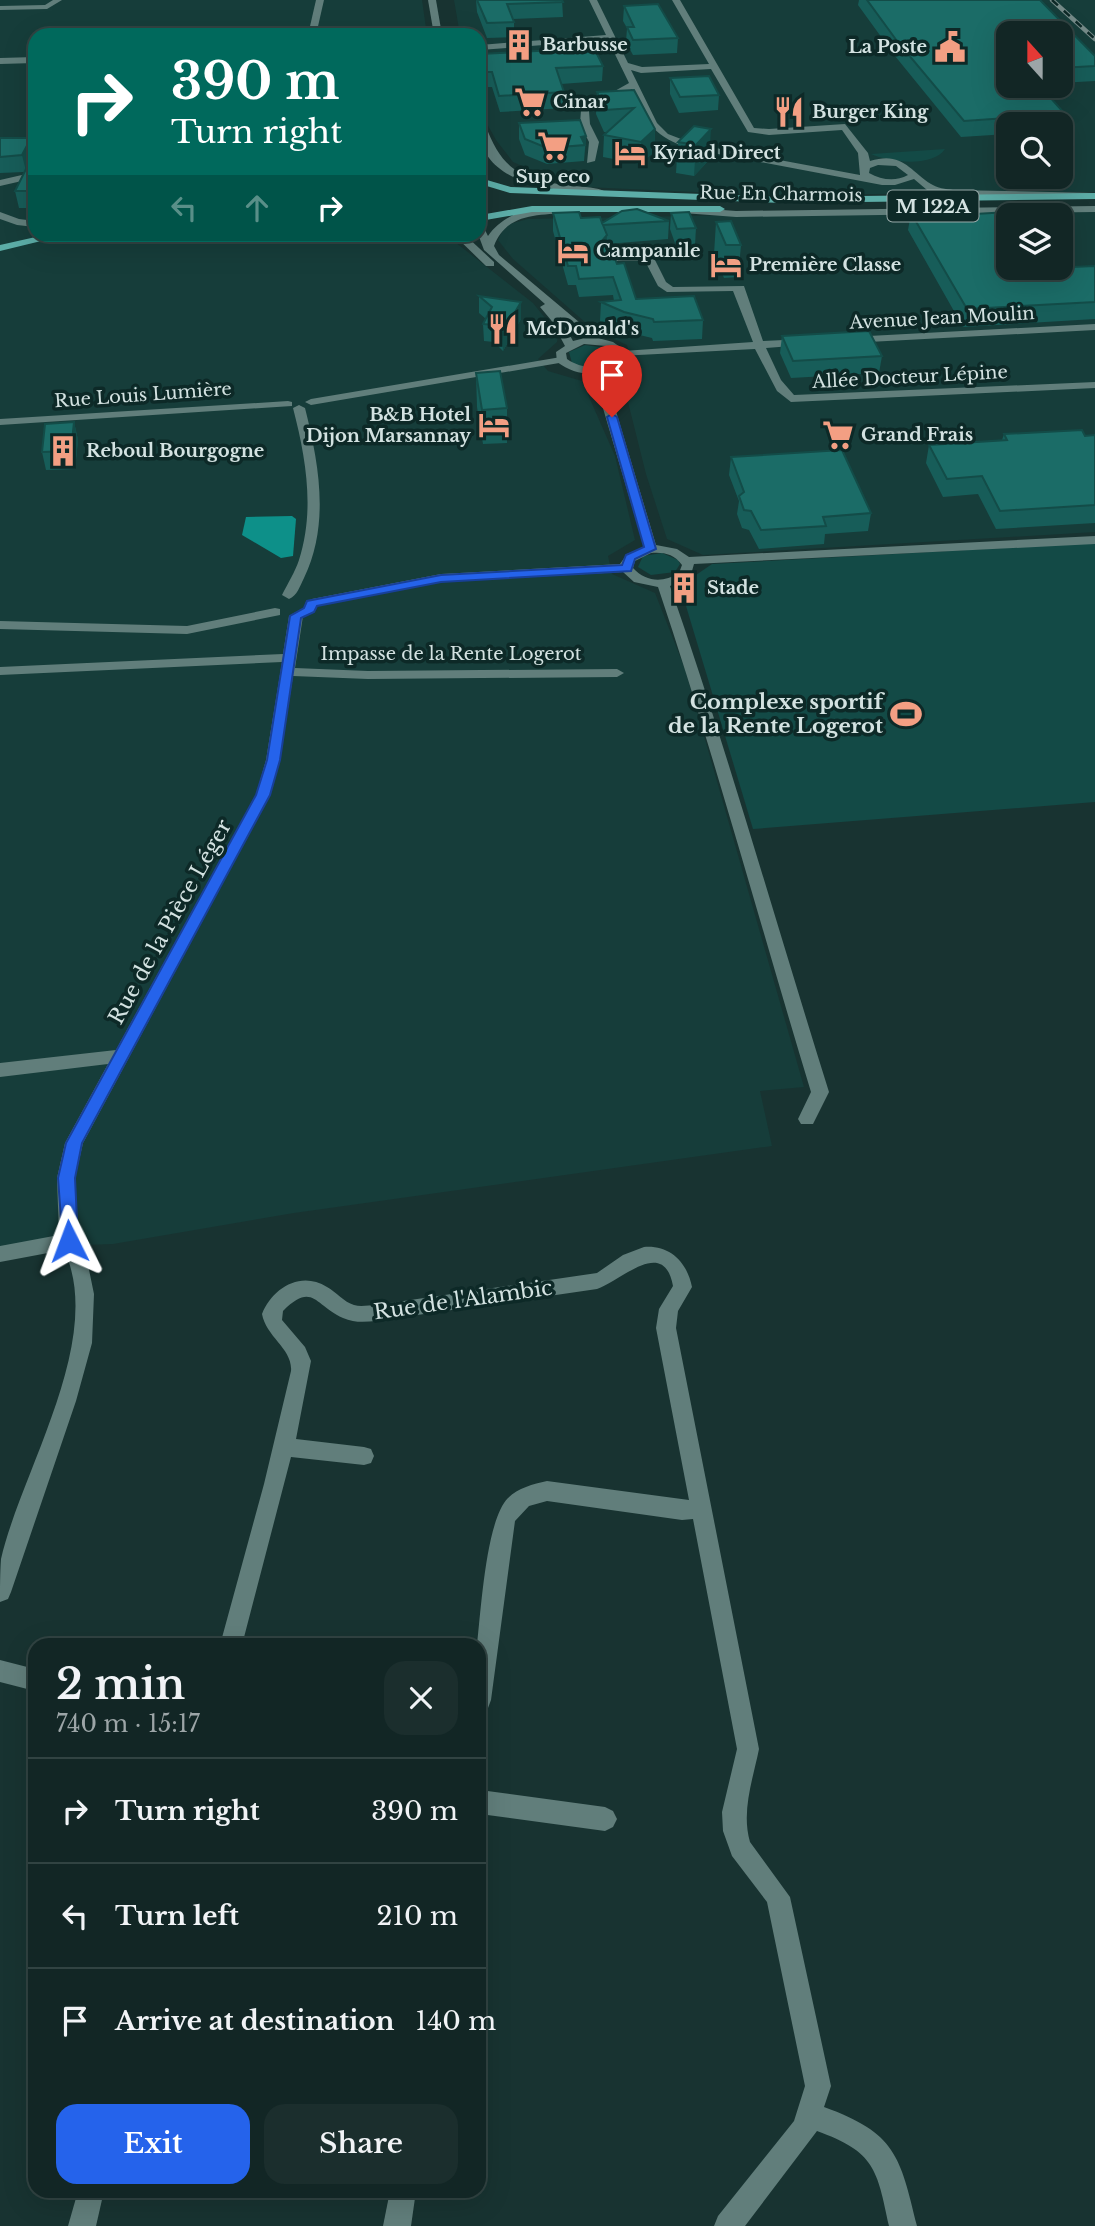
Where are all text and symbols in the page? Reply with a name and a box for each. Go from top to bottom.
north arrow [996,21,1073,98]
map controls [996,21,1073,280]
building icon: Barbusse [502,28,536,62]
public building icon: La Poste [933,30,967,64]
place label: Barbusse [542,34,628,56]
place label: La Poste [848,36,927,58]
text: 390 m [171,51,339,112]
icon: right [56,56,147,147]
supermarket icon: Cinar [513,85,547,119]
place label: Cinar [553,91,607,113]
restaurant icon: Burger King [772,95,806,129]
place label: Burger King [812,101,929,123]
text: Turn right [171,112,342,152]
button: search [996,112,1073,189]
supermarket icon: Sup eco [536,129,570,163]
hotel icon: Kyriad Direct [613,136,647,170]
place label: Kyriad Direct [653,142,781,164]
place label: Sup eco [516,166,590,188]
street label: Rue En Charmois [699,182,863,206]
icon: left [165,189,203,227]
icon: ahead [238,189,276,227]
icon: right [311,189,349,227]
road number: M 122A [888,190,978,222]
button: layers [996,203,1073,280]
hotel icon: Campanile [556,234,590,268]
place label: Campanile [596,240,700,262]
hotel icon: Première Classe [709,248,743,282]
place label: Première Classe [749,254,901,276]
street label: Avenue Jean Moulin [848,302,1035,334]
restaurant icon: McDonald's [486,312,520,346]
place label: McDonald's [526,318,639,340]
pin [582,345,642,417]
icon: arrive [593,356,631,394]
street label: Allée Docteur Lépine [811,361,1008,393]
street label: Rue Louis Lumière [54,378,232,412]
place label: B&B Hotel Dijon Marsannay [306,404,472,447]
hotel icon: B&B Hotel Dijon Marsannay [477,408,511,442]
supermarket icon: Grand Frais [821,418,855,452]
place label: Grand Frais [861,424,973,446]
building icon: Reboul Bourgogne [46,434,80,468]
place label: Reboul Bourgogne [86,440,264,462]
building icon: Stade [667,571,701,605]
place label: Stade [707,577,759,599]
street label: Impasse de la Rente Logerot [320,643,582,665]
place label: Complexe sportif de la Rente Logerot [668,689,886,739]
sports icon: Complexe sportif de la Rente Logerot [889,697,923,731]
street label: Rue de la Pièce Léger [103,815,237,1029]
position arrow [32,1204,106,1278]
street label: Rue de l'Alambic [372,1275,554,1325]
text: 2 min [56,1658,185,1710]
button: close [384,1661,458,1735]
text: 740 m · 15:17 [56,1710,200,1738]
icon: right [56,1792,94,1830]
text: Turn right [115,1795,260,1827]
text: 390 m [371,1795,458,1827]
icon: left [56,1897,94,1935]
text: Turn left [115,1900,239,1932]
text: 210 m [376,1900,458,1932]
icon: arrive [56,2002,94,2040]
text: Arrive at destination [115,2005,395,2037]
text: 140 m [416,2005,496,2037]
button: Exit [56,2104,250,2184]
button: Share [264,2104,458,2184]

